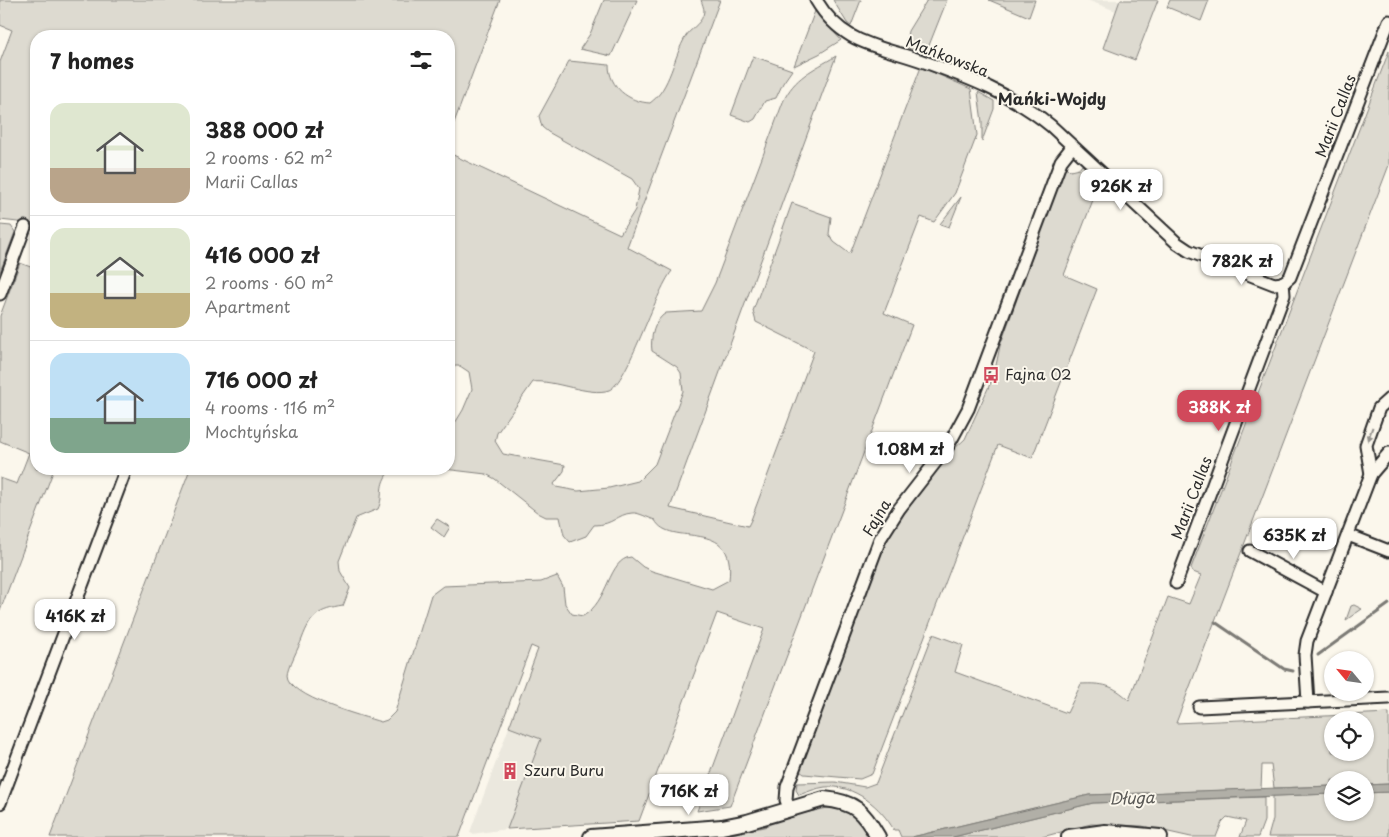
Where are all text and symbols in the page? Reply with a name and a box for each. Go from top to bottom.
street label: Mańkowska [903,29,993,82]
text: 7 homes [50,44,134,76]
icon: filters [407,46,435,74]
street label: Marii Callas [1308,70,1361,160]
district label: Mańki-Wojdy [998,86,1106,110]
text: 388 000 zł [205,113,323,145]
icon: home [90,123,150,183]
text: 2 rooms · 62 m² [205,145,333,169]
pin: 926K zł [1075,168,1167,211]
text: Marii Callas [205,169,298,193]
text: 926K zł [1091,173,1151,197]
text: 416 000 zł [205,238,319,270]
pin: 782K zł [1196,244,1288,286]
icon: home [90,248,150,308]
text: 782K zł [1212,248,1272,272]
text: 2 rooms · 60 m² [205,270,334,294]
text: Apartment [205,294,290,318]
place label: Fajna 02 [1005,362,1072,385]
text: 716 000 zł [205,363,316,395]
bus stop icon: Fajna 02 [981,365,1001,385]
icon: home [90,373,150,433]
pin: 388K zł [1173,390,1265,432]
text: 388K zł [1188,394,1250,418]
text: 4 rooms · 116 m² [205,395,335,419]
text: Mochtyńska [205,419,298,443]
one-way arrow [1366,427,1374,442]
pin: 1.08M zł [858,432,962,474]
text: 1.08M zł [877,436,943,460]
street label: Marii Callas [1164,452,1217,542]
street label: Fajna [856,494,896,540]
pin: 635K zł [1248,518,1340,560]
text: 635K zł [1263,522,1325,546]
pin: 416K zł [29,598,121,641]
text: 416K zł [45,603,105,627]
north arrow [1324,651,1374,701]
map controls [1324,651,1374,821]
button: locate [1324,711,1374,761]
place label: Szuru Buru [524,758,604,781]
building icon: Szuru Buru [500,761,520,781]
button: layers [1324,771,1374,821]
pin: 716K zł [643,774,735,816]
text: 716K zł [660,778,718,802]
water label: Długa [1109,784,1156,810]

